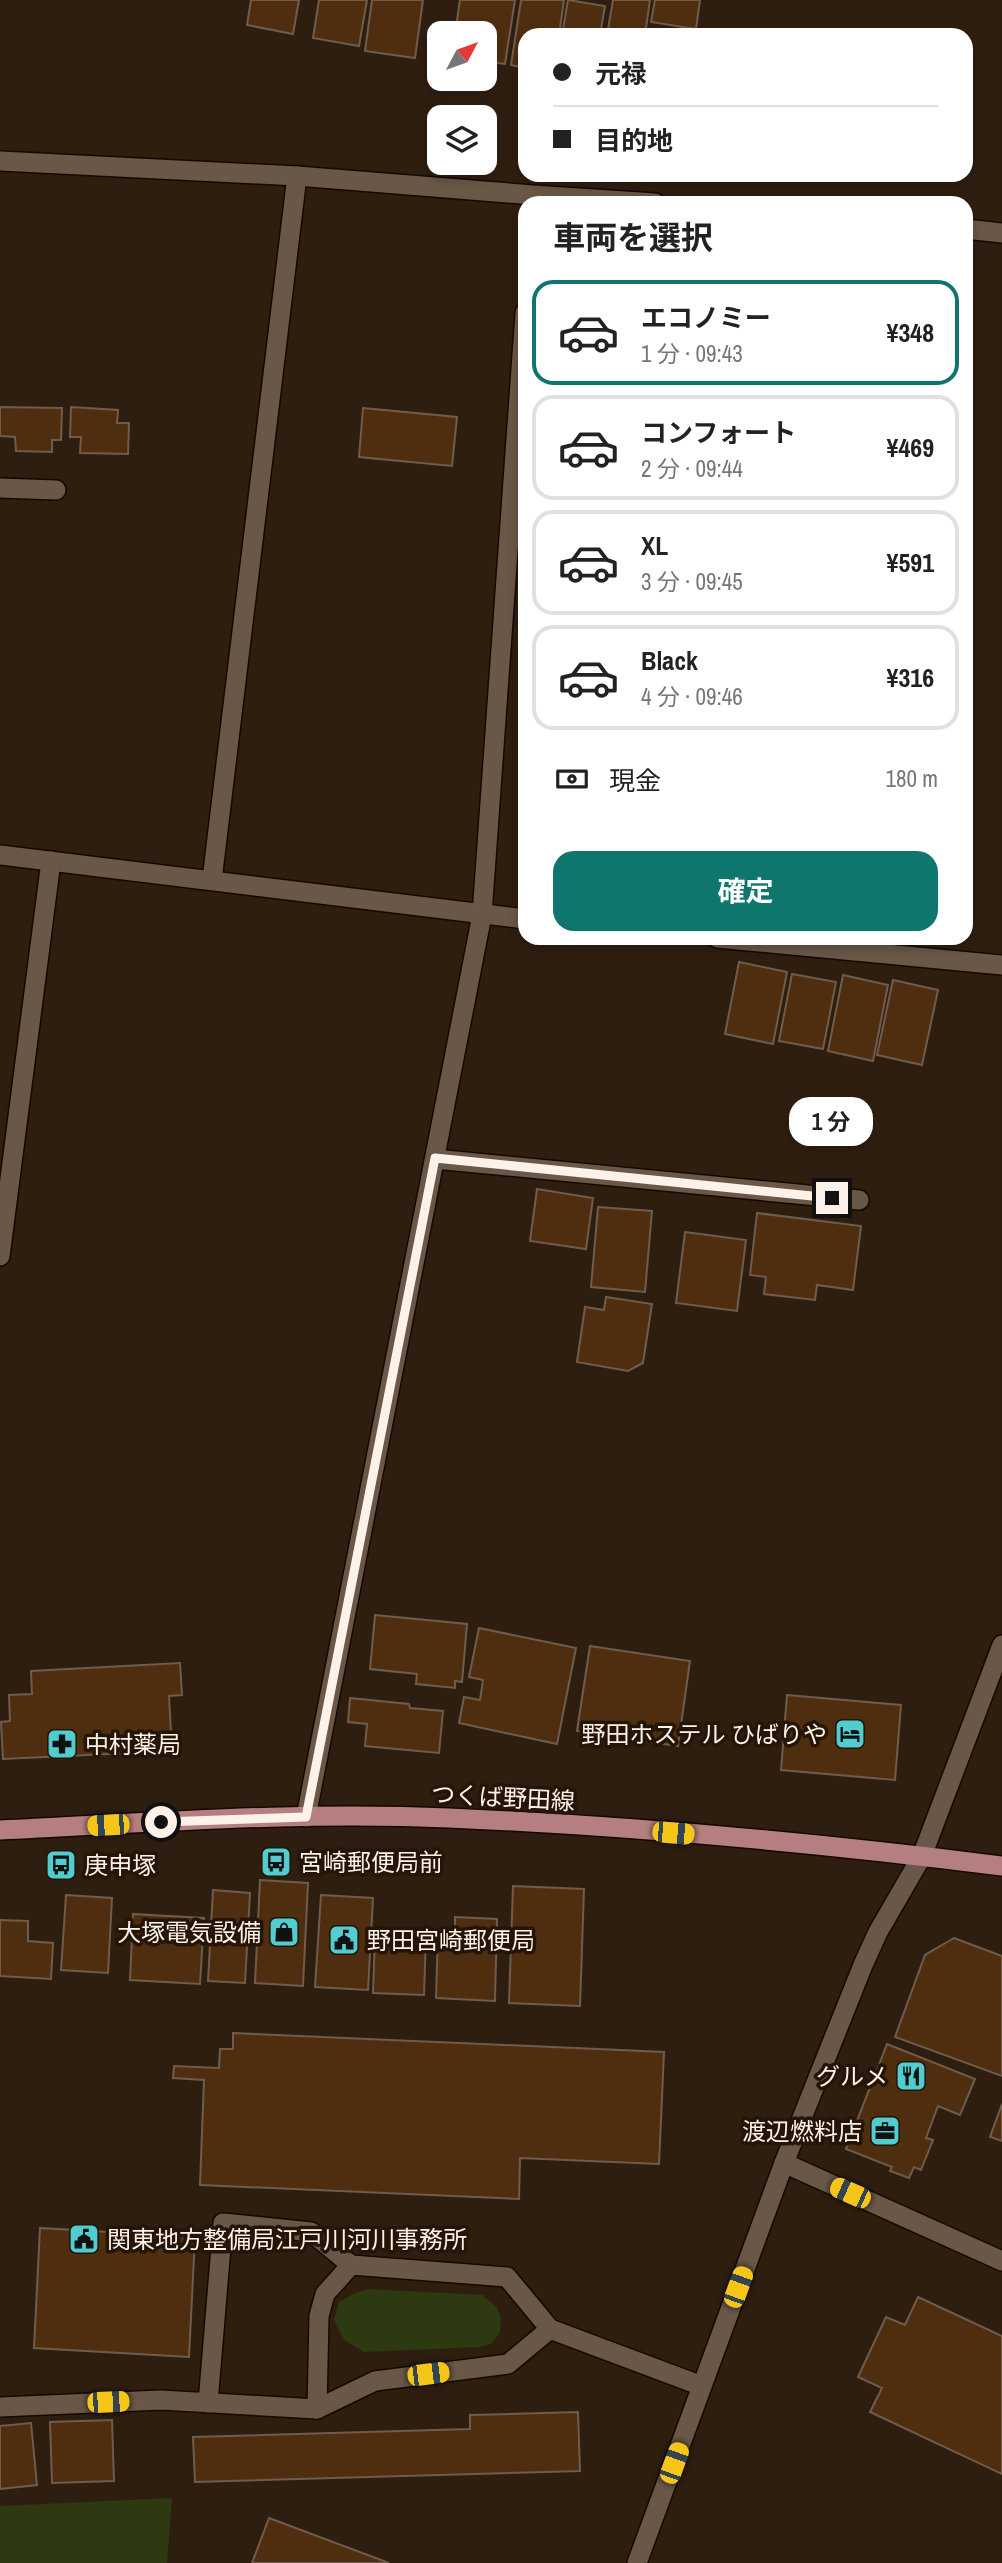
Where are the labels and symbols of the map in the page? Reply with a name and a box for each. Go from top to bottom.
north arrow [427,21,497,91]
callout: 1 分 [790,1096,874,1146]
route end [816,1182,848,1214]
hotel icon: 野田ホステル ひばりや [833,1717,867,1751]
place label: 野田ホステル ひばりや [582,1718,827,1750]
pharmacy icon: 中村薬局 [45,1727,79,1761]
place label: 中村薬局 [85,1728,181,1760]
street label: つくば野田線 [430,1777,576,1817]
route start [145,1806,177,1838]
car [87,1813,130,1837]
car [652,1821,695,1845]
bus stop icon: 宮崎郵便局前 [259,1845,293,1879]
place label: 宮崎郵便局前 [299,1846,443,1878]
bus stop icon: 庚申塚 [44,1848,78,1882]
place label: 庚申塚 [84,1849,156,1881]
shop icon: 大塚電気設備 [267,1915,301,1949]
place label: 大塚電気設備 [117,1916,261,1948]
public building icon: 野田宮崎郵便局 [327,1923,361,1957]
place label: 野田宮崎郵便局 [367,1924,535,1956]
restaurant icon: グルメ [894,2059,928,2093]
place label: グルメ [816,2060,888,2092]
office icon: 渡辺燃料店 [868,2114,902,2148]
place label: 渡辺燃料店 [742,2115,862,2147]
car [827,2175,874,2211]
public building icon: 関東地方整備局江戸川河川事務所 [67,2222,101,2256]
place label: 関東地方整備局江戸川河川事務所 [107,2223,467,2255]
car [721,2264,756,2310]
car [406,2361,451,2387]
car [87,2391,130,2413]
car [657,2440,692,2486]

